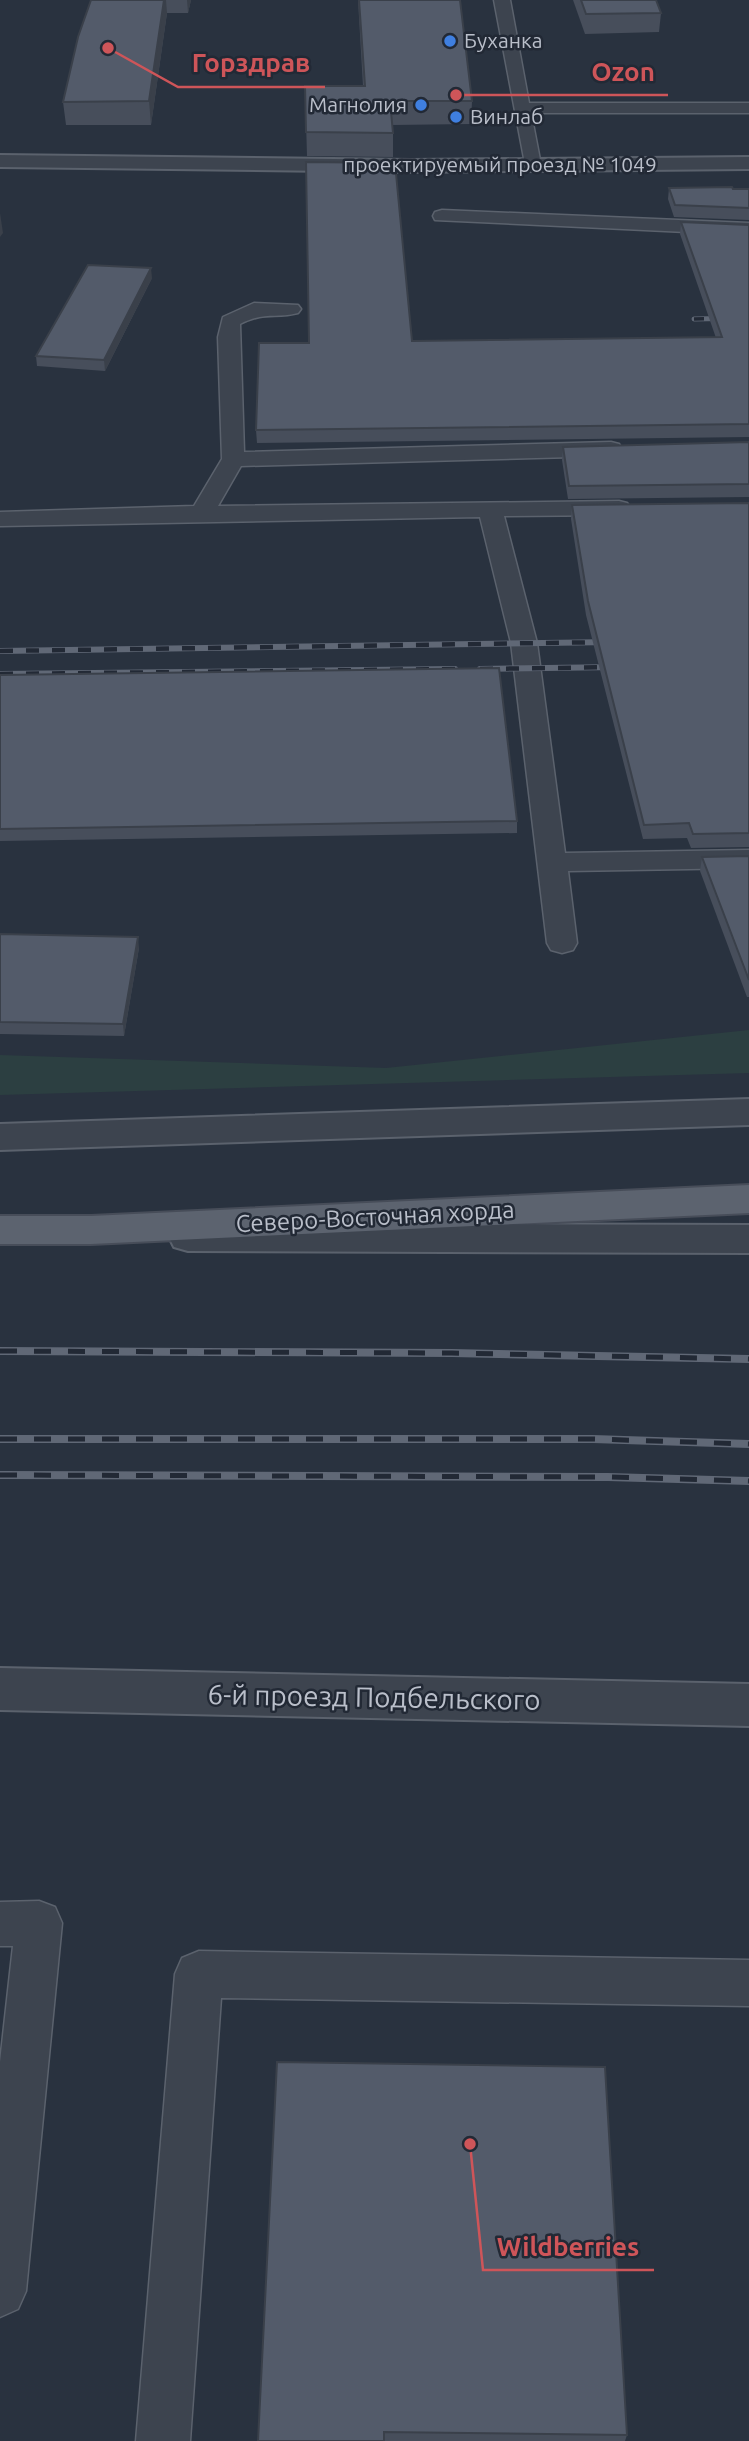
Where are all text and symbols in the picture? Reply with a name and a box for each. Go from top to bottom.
place label: Буханка [464,28,543,52]
marker: Буханка [442,33,458,49]
callout: Горздрав [178,40,325,87]
text: Горздрав [192,48,310,77]
callout: Ozon [577,48,668,95]
text: Ozon [591,57,655,86]
place label: Магнолия [309,92,407,116]
marker: Магнолия [413,97,429,113]
place label: Винлаб [470,104,543,128]
marker: Винлаб [448,109,464,125]
street label: проектируемый проезд № 1049 [343,152,657,176]
street label: Северо-Восточная хорда [235,1196,515,1237]
street label: 6-й проезд Подбельского [207,1678,541,1715]
callout: Wildberries [483,2223,654,2270]
text: Wildberries [497,2232,639,2261]

